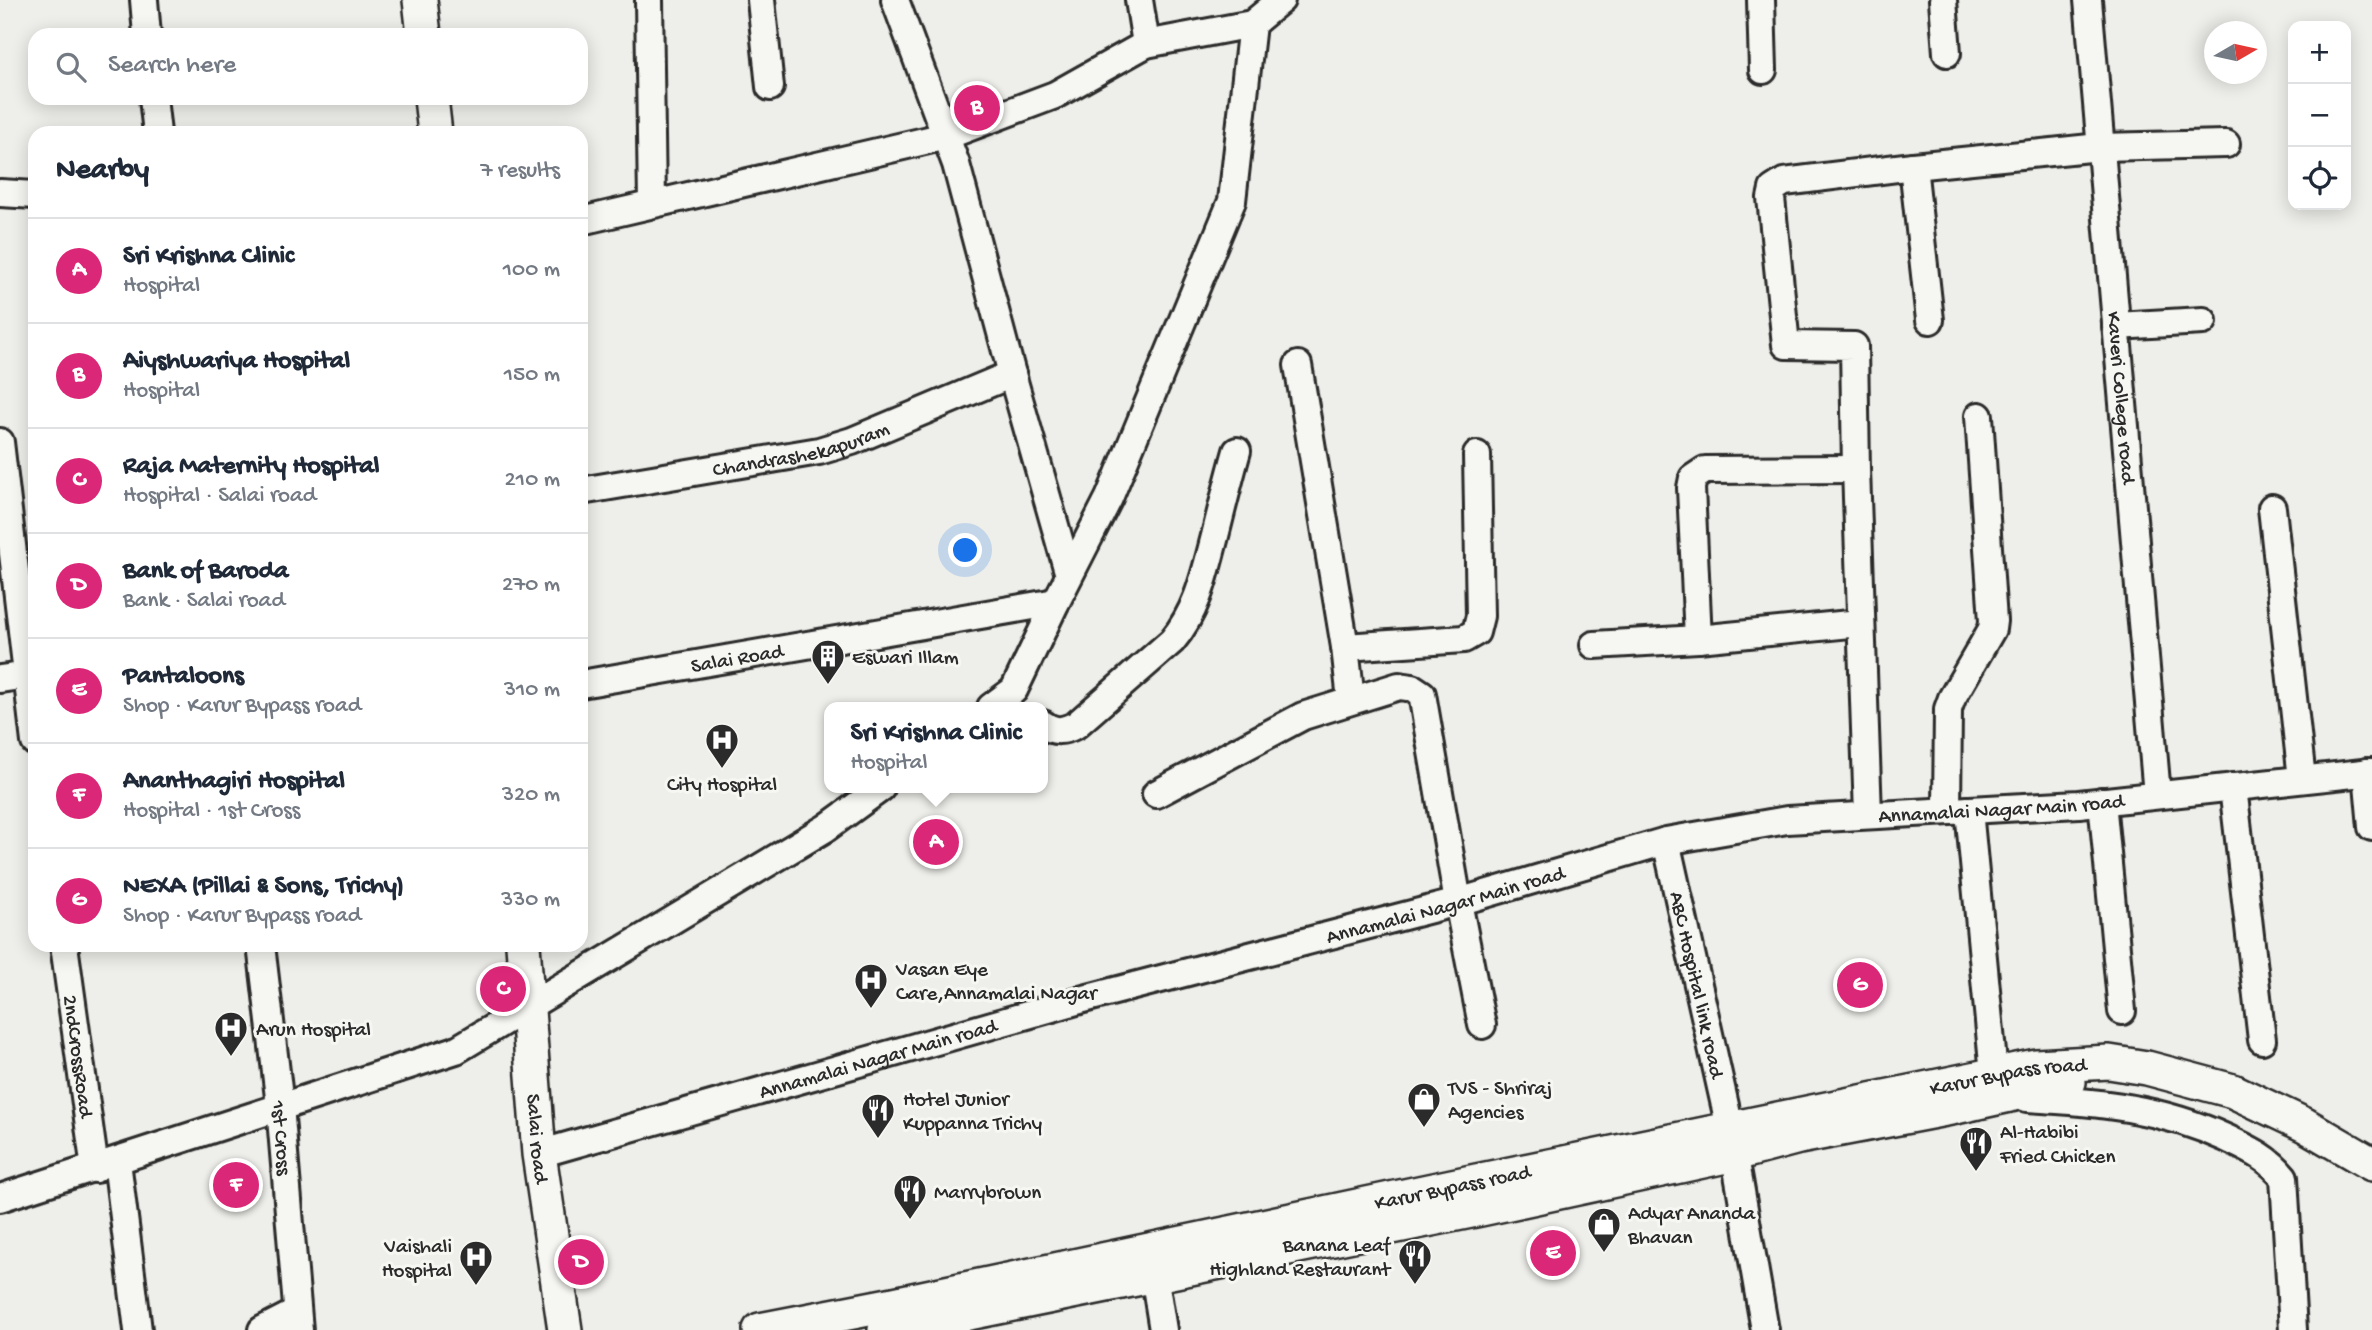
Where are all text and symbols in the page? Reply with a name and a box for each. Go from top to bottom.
north arrow [2204,21,2267,84]
map controls [2288,21,2351,210]
button: + [2288,21,2351,84]
search box [28,28,588,105]
icon: search [52,48,90,86]
text: Search here [108,51,236,82]
pin: B [954,82,1000,134]
button: − [2288,84,2351,147]
button: locate [2288,147,2351,210]
text: Nearby [56,154,149,189]
text: 7 results [480,158,560,185]
text: Sri Krishna Clinic [123,242,294,273]
text: A [72,257,86,284]
text: 100 m [503,257,560,284]
text: Hospital [123,273,200,300]
street label: Kaveri College road [2099,311,2139,487]
text: Aiyshwariya Hospital [123,347,350,378]
text: B [73,362,85,389]
text: 150 m [504,362,560,389]
text: Hospital [123,378,200,405]
street label: Chandrashekapuram [711,418,894,485]
text: Raja Maternity Hospital [123,452,380,483]
text: C [73,467,85,494]
text: 210 m [505,467,560,494]
text: Hospital · Salai road [123,483,316,510]
your location [948,533,982,567]
text: Bank of Baroda [123,557,289,588]
text: D [72,572,87,599]
text: 270 m [502,572,560,599]
text: Bank · Salai road [123,588,285,615]
building icon: Eswari Illam [809,637,847,686]
street label: Salai Road [689,640,787,681]
place label: Eswari Illam [852,647,959,672]
text: Pantaloons [123,662,244,693]
text: E [72,677,86,704]
text: 310 m [504,677,560,704]
text: Shop · Karur Bypass road [123,693,361,720]
popup [824,702,1048,793]
text: Sri Krishna Clinic [851,719,1021,750]
hospital icon: City Hospital [703,721,741,770]
text: Hospital [851,750,928,777]
text: Ananthagiri Hospital [123,767,345,798]
place label: City Hospital [667,774,777,799]
text: F [73,782,85,809]
text: 320 m [502,782,560,809]
street label: Annamalai Nagar Main road [1878,790,2127,831]
text: Hospital · 1st Cross [123,798,300,825]
pin: A [913,816,959,868]
street label: Annamalai Nagar Main road [1324,862,1570,952]
text: NEXA (Pillai & Sons, Trichy) [123,872,404,903]
text: G [72,887,86,914]
text: 330 m [501,887,560,914]
street label: ABC Hospital link road [1662,889,1728,1083]
text: Shop · Karur Bypass road [123,903,361,930]
place label: Vasan Eye Care,Annamalai Nagar [895,959,1098,1008]
pin: G [1837,959,1883,1011]
hospital icon: Vasan Eye Care,Annamalai Nagar [852,961,890,1010]
pin: C [480,963,526,1015]
street label: 2ndCrossRoad [55,993,97,1121]
hospital icon: Arun Hospital [212,1009,250,1058]
street label: Annamalai Nagar Main road [757,1015,1002,1107]
place label: Arun Hospital [256,1019,371,1044]
street label: Karur Bypass road [1928,1054,2089,1104]
place label: TVS - Shriraj Agencies [1447,1078,1552,1127]
shop icon: TVS - Shriraj Agencies [1405,1080,1443,1129]
place label: Hotel Junior Kuppanna Trichy [903,1089,1042,1138]
restaurant icon: Hotel Junior Kuppanna Trichy [859,1091,897,1140]
street label: Salai road [518,1093,552,1187]
street label: 1st Cross [263,1098,295,1178]
place label: Al-Habibi Fried Chicken [1999,1122,2115,1171]
restaurant icon: Al-Habibi Fried Chicken [1957,1124,1995,1173]
pin: F [213,1159,259,1211]
street label: Karur Bypass road [1373,1161,1535,1218]
restaurant icon: Marrybrown [891,1172,929,1221]
place label: Marrybrown [934,1182,1041,1207]
place label: Adyar Ananda Bhavan [1627,1203,1756,1252]
shop icon: Adyar Ananda Bhavan [1585,1205,1623,1254]
pin: E [1530,1227,1576,1279]
place label: Banana Leaf Highland Restaurant [1209,1235,1392,1284]
place label: Vaishali Hospital [382,1236,452,1285]
pin: D [558,1236,604,1288]
restaurant icon: Banana Leaf Highland Restaurant [1396,1237,1434,1286]
hospital icon: Vaishali Hospital [457,1238,495,1287]

